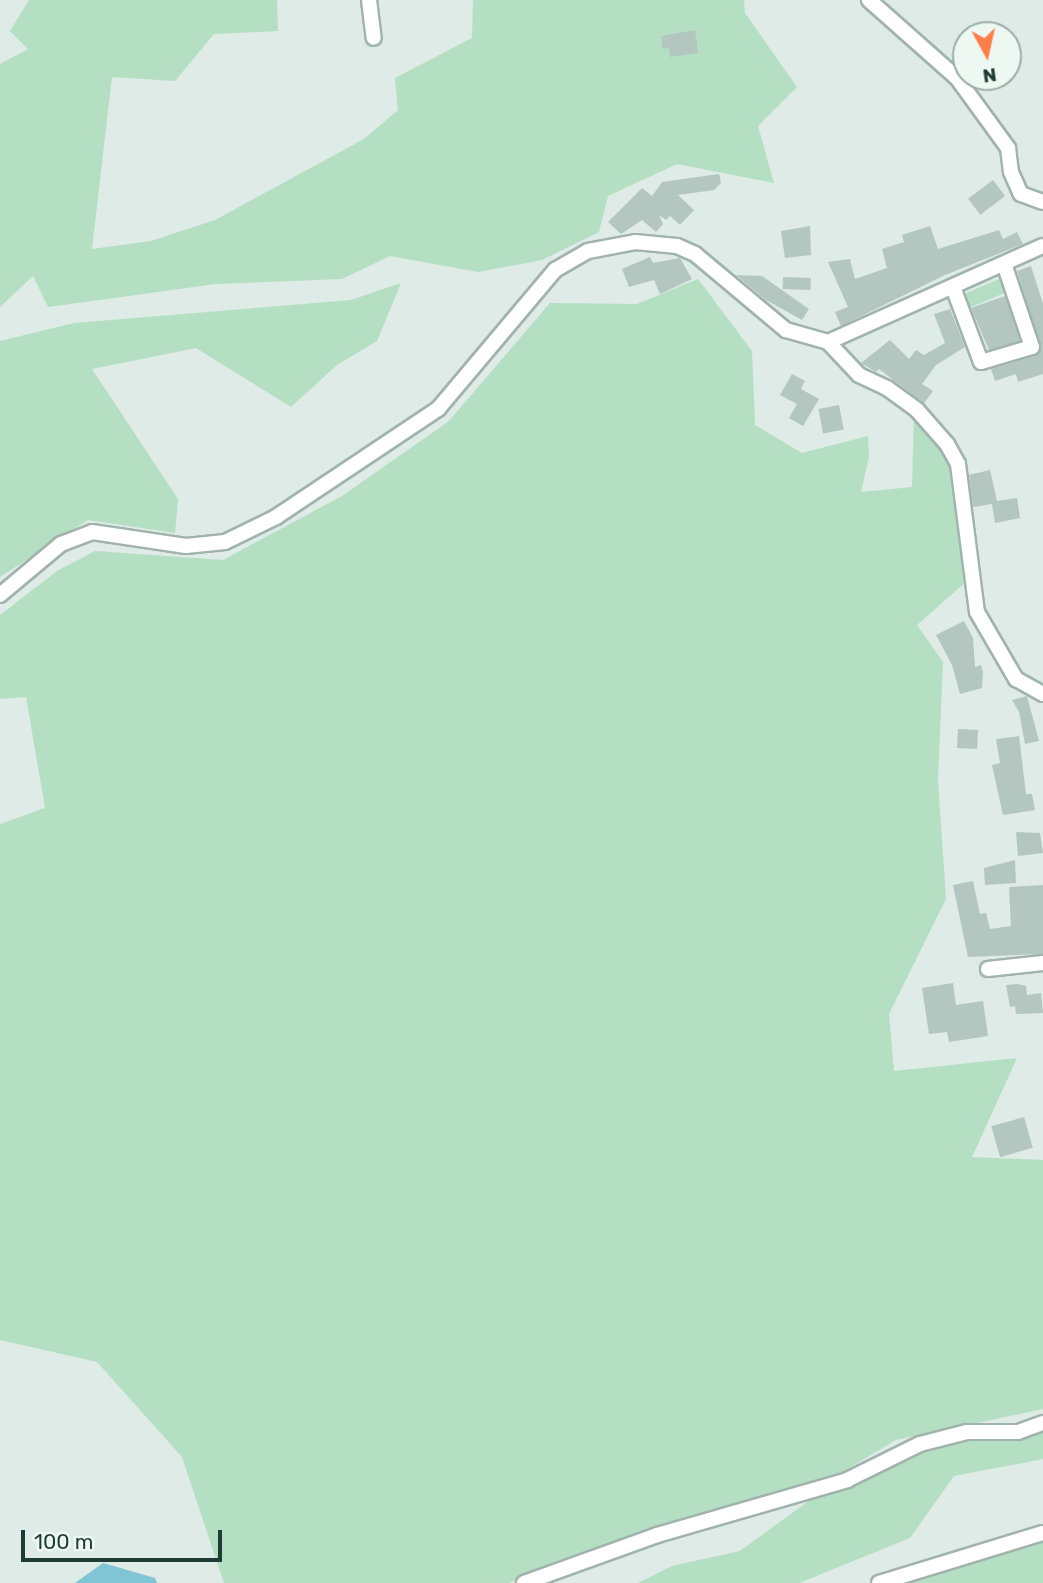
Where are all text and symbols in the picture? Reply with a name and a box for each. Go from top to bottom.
north arrow [952,21,1022,91]
text: N [981,63,998,88]
scale bar [24,1516,226,1560]
text: 100 m [34,1529,93,1554]

